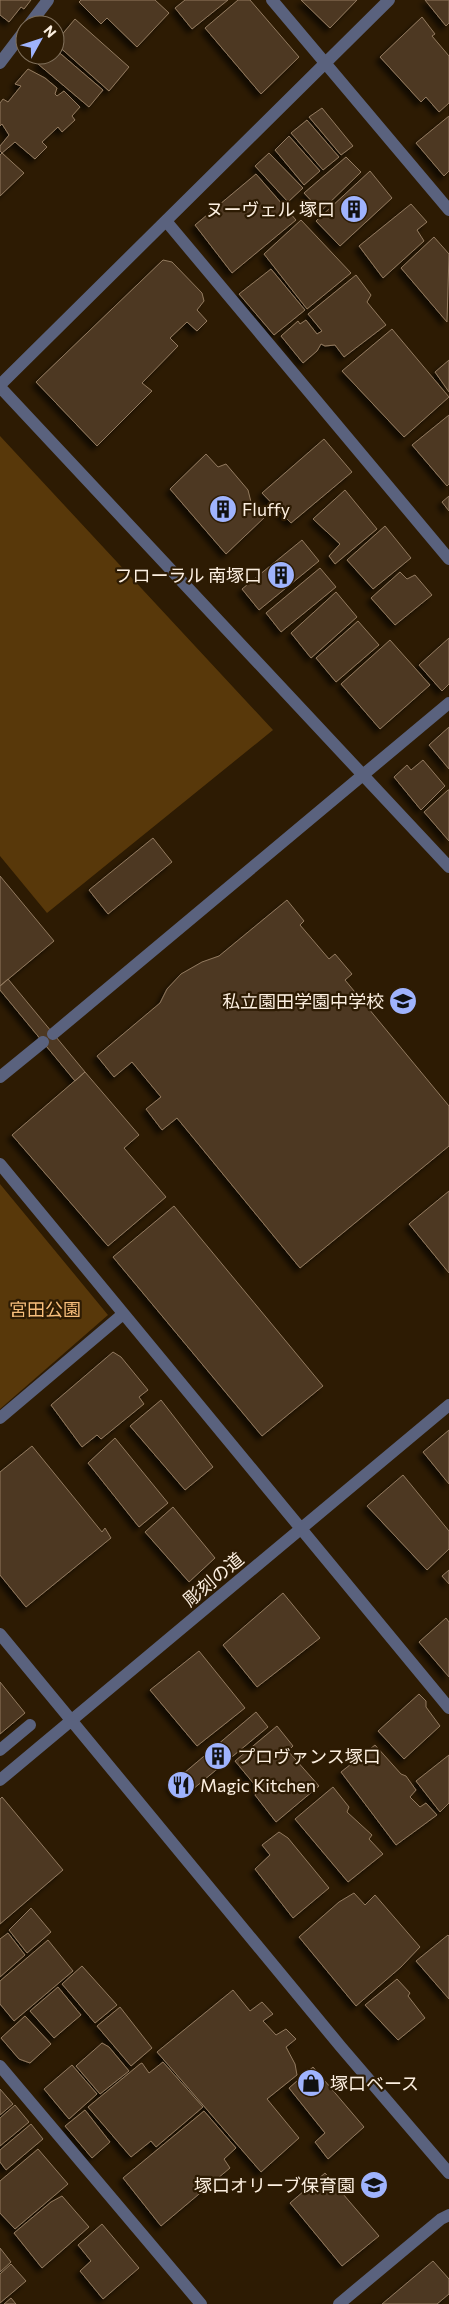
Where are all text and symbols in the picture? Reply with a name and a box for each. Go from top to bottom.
north arrow [15,15,65,65]
text: N [40,22,60,41]
building icon: ヌーヴェル 塚口 [339,194,369,224]
place label: ヌーヴェル 塚口 [206,198,335,220]
building icon: Fluffy [208,494,238,524]
place label: Fluffy [242,498,290,520]
building icon: フローラル 南塚口 [266,560,296,590]
place label: フローラル 南塚口 [115,564,262,586]
school or university icon: 私立園田学園中学校 [388,986,418,1016]
place label: 私立園田学園中学校 [222,990,384,1012]
park label: 宮田公園 [9,1298,81,1320]
street label: 彫刻の道 [178,1547,248,1611]
building icon: プロヴァンス塚口 [203,1741,233,1771]
place label: プロヴァンス塚口 [237,1745,381,1767]
restaurant icon: Magic Kitchen [166,1770,196,1800]
place label: Magic Kitchen [200,1774,316,1796]
shop icon: 塚口ベース [296,2068,326,2098]
place label: 塚口ベース [330,2072,419,2094]
school or university icon: 塚口オリーブ保育園 [359,2170,389,2200]
place label: 塚口オリーブ保育園 [194,2174,355,2196]

